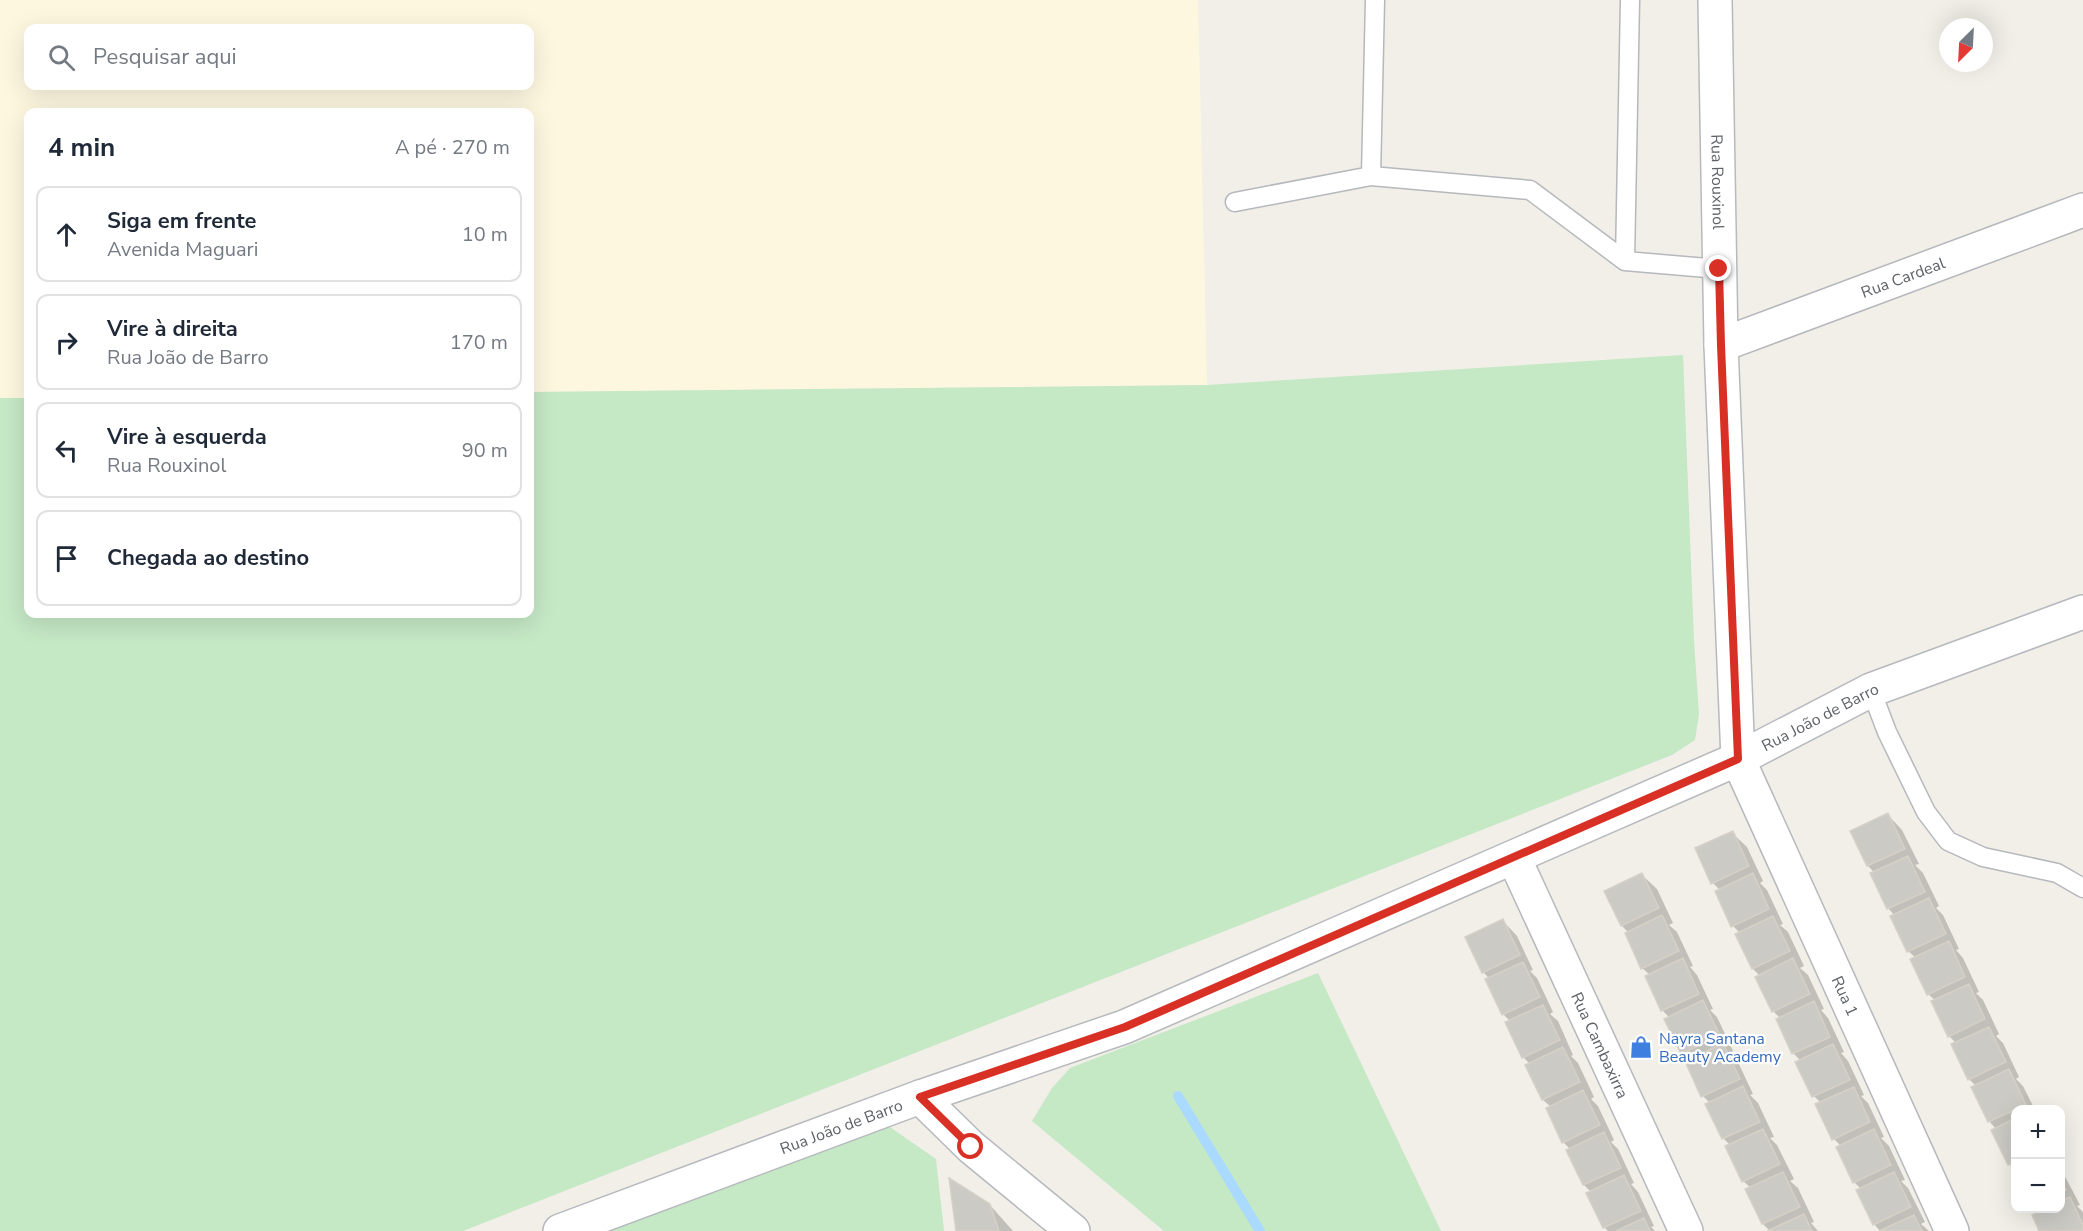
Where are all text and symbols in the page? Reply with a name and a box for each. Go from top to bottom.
north arrow [1939,18,1993,72]
search box [24,24,534,90]
icon: search [45,41,78,74]
text: Pesquisar aqui [93,42,237,72]
text: 4 min [48,130,115,165]
text: A pé · 270 m [395,134,510,161]
street label: Rua Rouxinol [1705,134,1729,230]
text: Siga em frente [107,206,256,236]
icon: ahead [50,218,83,251]
text: 10 m [462,221,508,248]
text: Avenida Maguari [107,236,258,263]
street label: Rua Cardeal [1858,252,1948,304]
route end [1705,255,1731,281]
text: Vire à direita [107,314,238,344]
icon: right [50,326,83,359]
text: 170 m [450,329,508,356]
text: Rua João de Barro [107,344,269,371]
text: Vire à esquerda [107,422,267,452]
icon: left [50,434,83,467]
text: 90 m [462,437,508,464]
text: Rua Rouxinol [107,452,226,479]
icon: arrive [50,542,83,575]
text: Chegada ao destino [107,543,309,573]
street label: Rua João de Barro [1758,678,1882,757]
street label: Rua 1 [1826,973,1863,1020]
street label: Rua Cambaxirra [1565,989,1633,1102]
place label: Nayra Santana Beauty Academy [1659,1028,1782,1068]
shop icon: Nayra Santana Beauty Academy [1628,1034,1654,1060]
street label: Rua João de Barro [777,1094,906,1160]
map controls [2011,1105,2065,1213]
button: + [2011,1105,2065,1159]
route start [957,1133,983,1159]
button: − [2011,1159,2065,1213]

